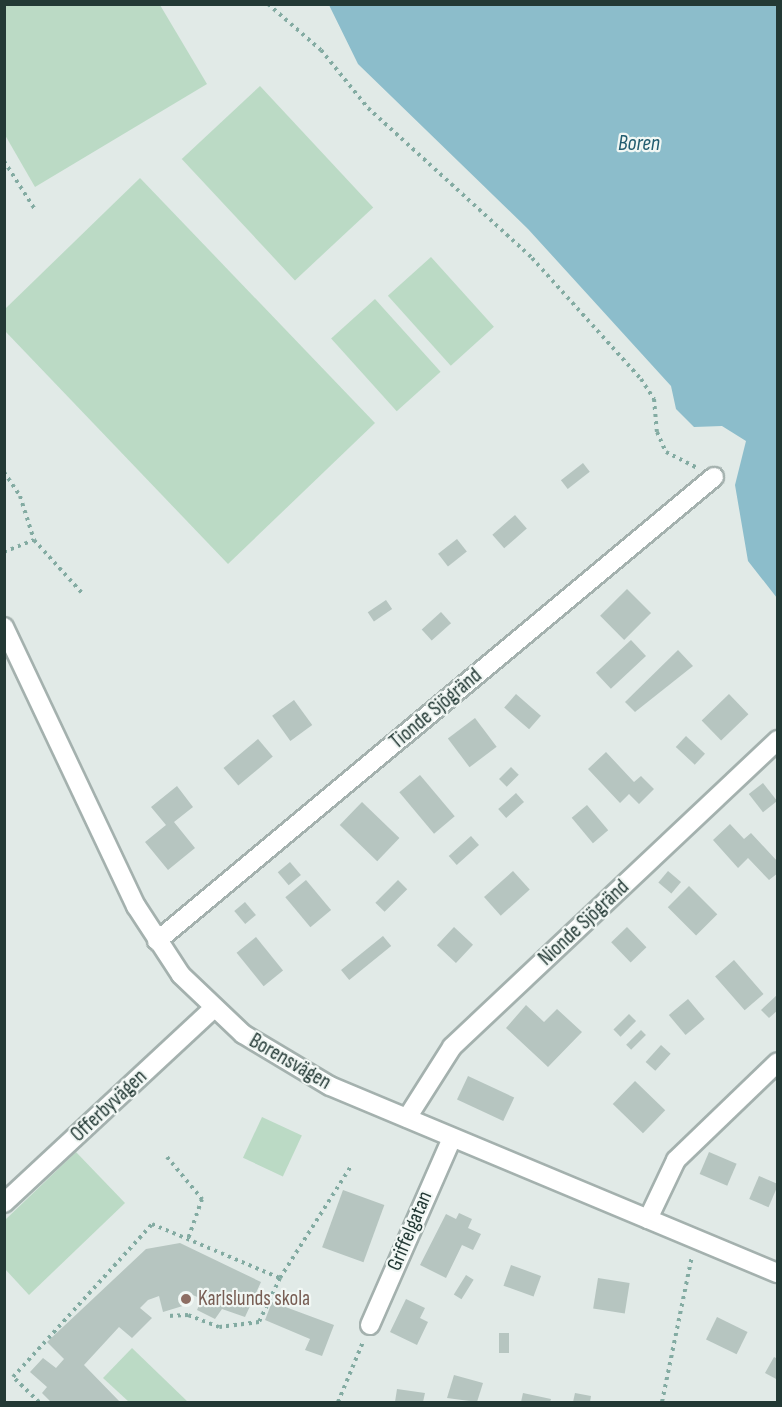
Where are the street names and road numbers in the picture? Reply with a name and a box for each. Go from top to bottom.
street label: Tionde Sjögränd [385,663,487,755]
street label: Nionde Sjögränd [534,875,634,971]
street label: Borensvägen [245,1029,335,1095]
street label: Offerbyvägen [66,1064,152,1148]
street label: Griffelgatan [382,1187,438,1275]

